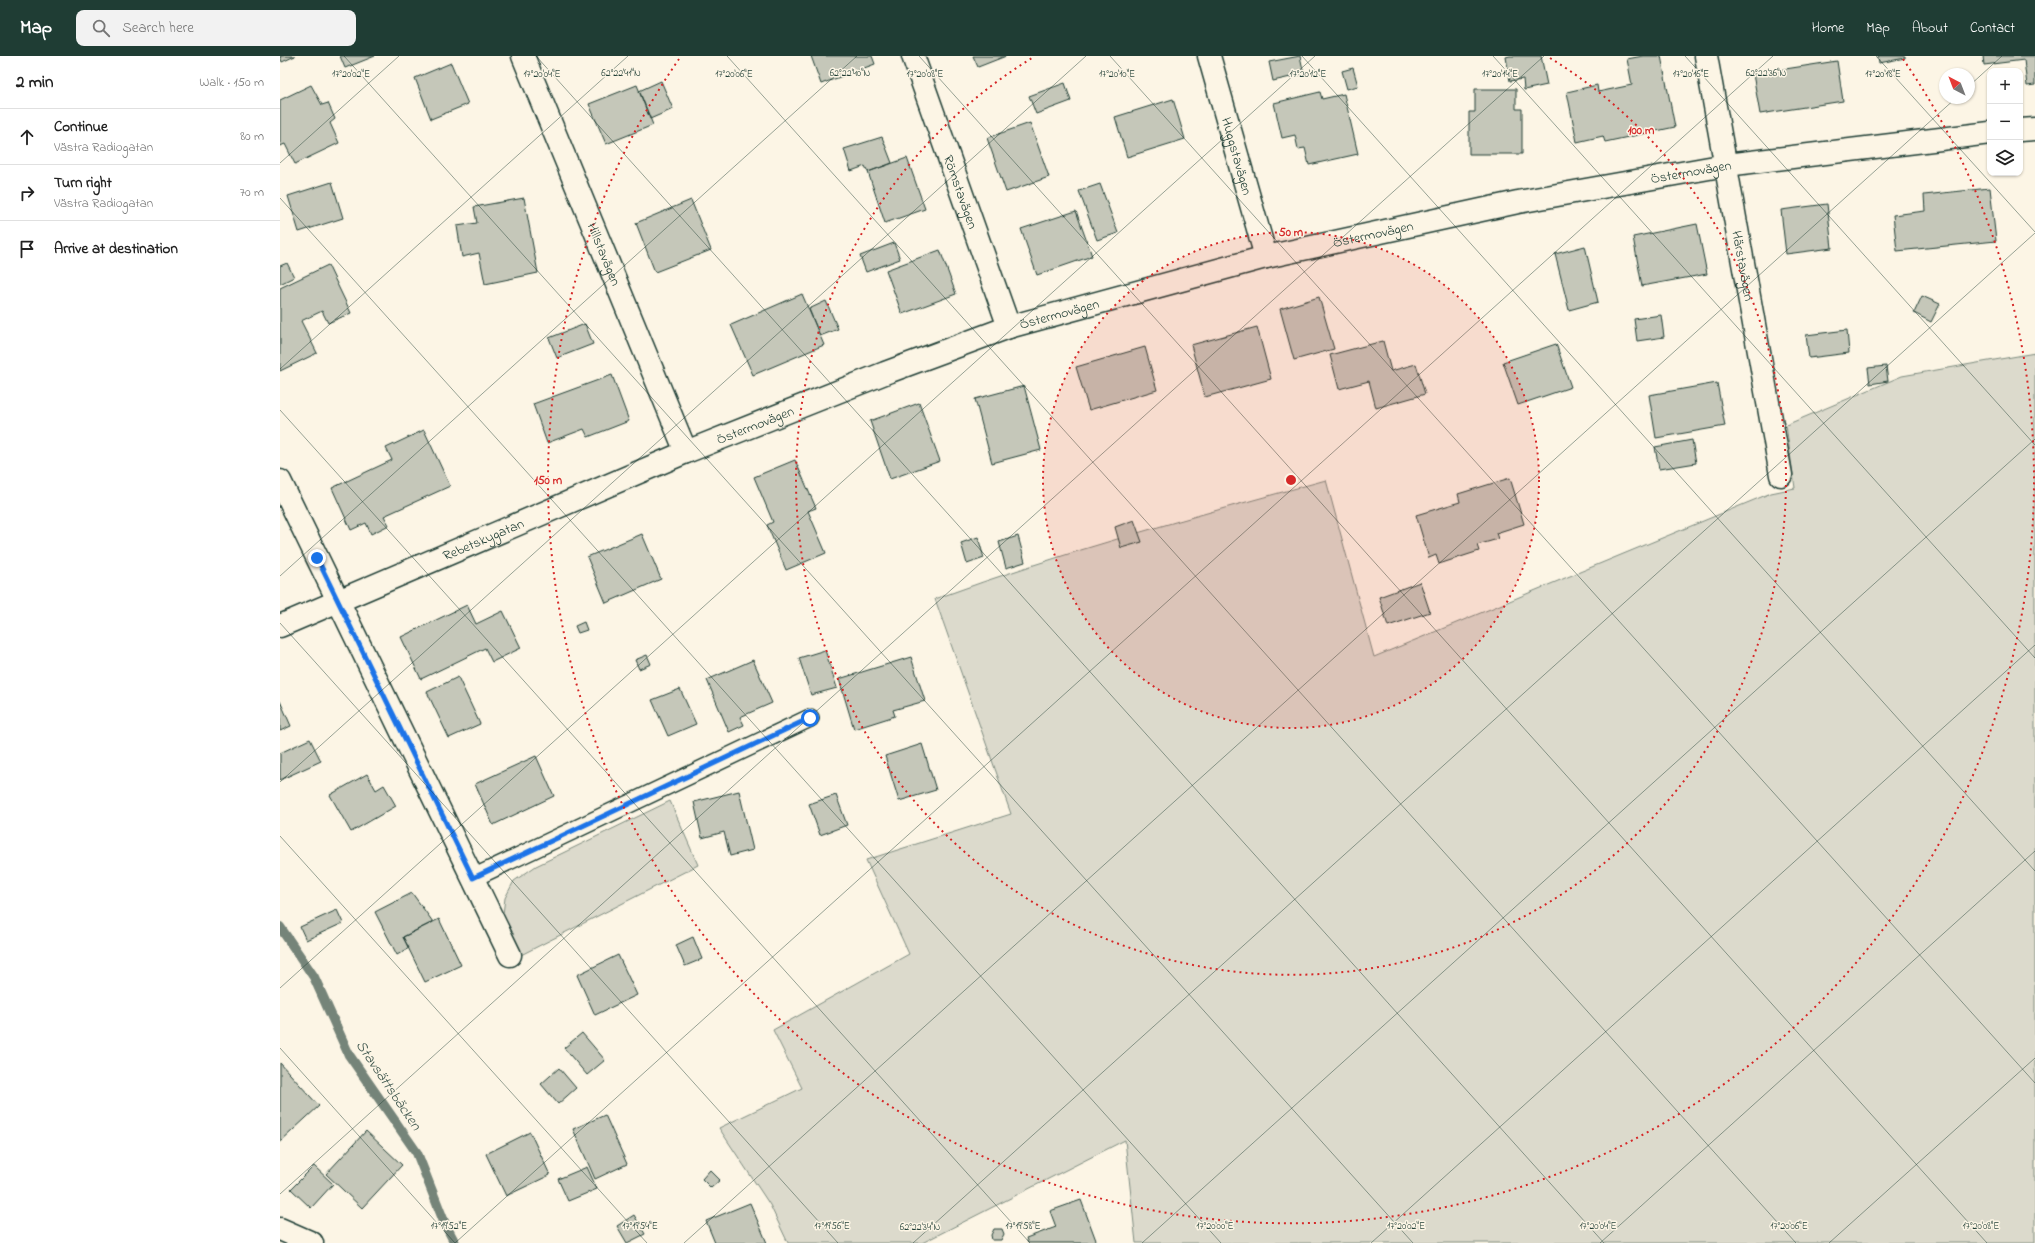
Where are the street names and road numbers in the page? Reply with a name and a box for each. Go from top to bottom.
street label: Huggstavägen [1215,115,1257,198]
street label: Römstavägen [937,152,983,232]
street label: Östermovägen [1649,155,1733,190]
street label: Östermovägen [1331,216,1416,254]
street label: Hillstavägen [581,220,626,289]
street label: Härstavägen [1725,229,1759,303]
street label: Östermovägen [1017,294,1102,336]
street label: Östermovägen [714,401,798,451]
street label: Rebetskygatan [440,514,528,567]

